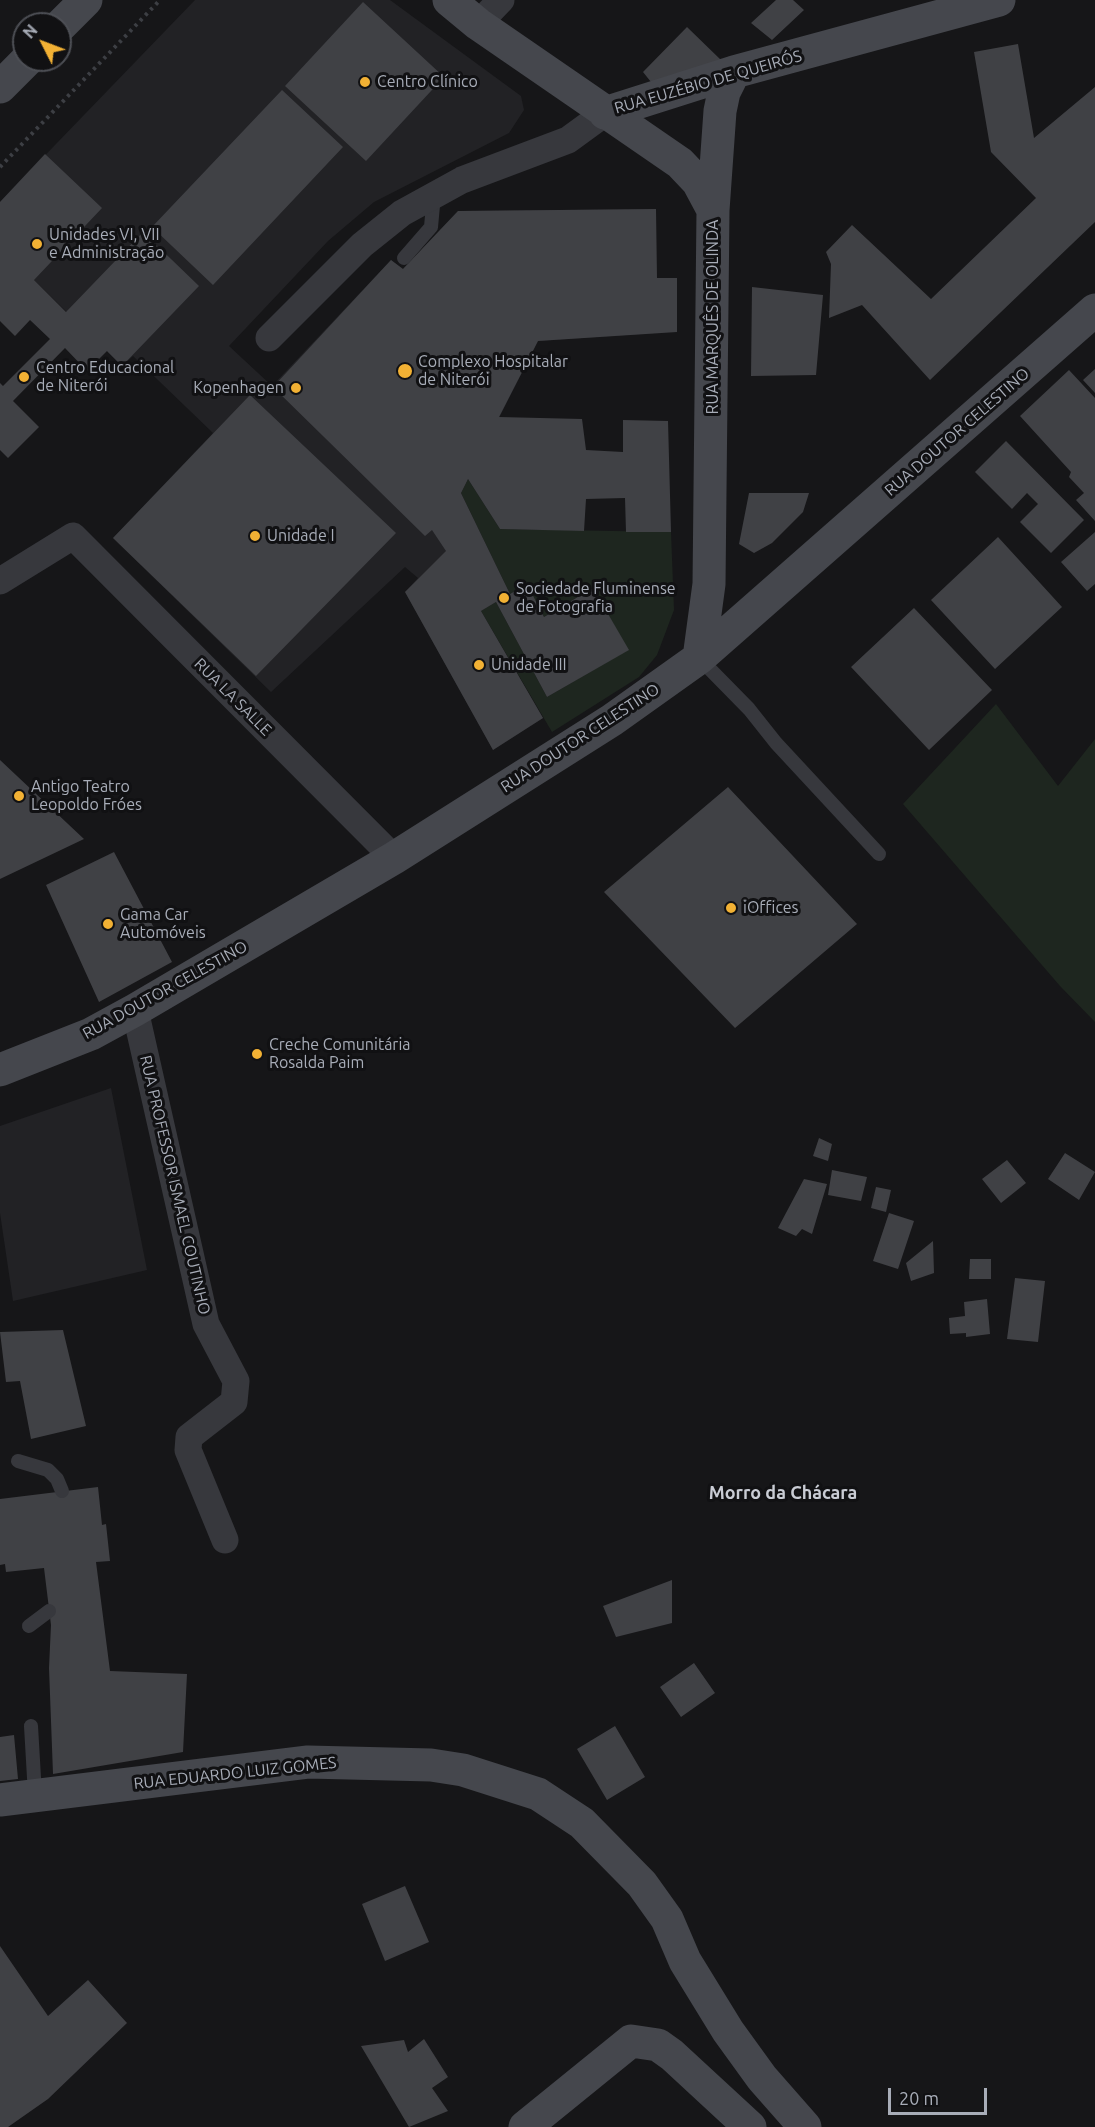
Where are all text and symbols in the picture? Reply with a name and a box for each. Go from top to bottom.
north arrow [12,12,72,72]
text: N [19,21,41,42]
street label: RUA EUZÉBIO DE QUEIRÓS [612,46,804,118]
place label: Centro Clínico [377,72,478,92]
marker: Centro Clínico [358,75,372,89]
street label: RUA MARQUÊS DE OLINDA [703,219,723,415]
place label: Unidades VI, VII e Administração [49,225,164,263]
marker: Unidades VI, VII e Administração [30,237,44,251]
place label: Complexo Hospitalar de Niterói [418,352,568,390]
place label: Centro Educacional de Niterói [36,358,174,396]
marker: Complexo Hospitalar de Niterói [396,362,414,380]
street label: RUA DOUTOR CELESTINO [881,364,1033,500]
marker: Centro Educacional de Niterói [17,370,31,384]
place label: Kopenhagen [193,378,284,398]
marker: Kopenhagen [289,381,303,395]
place label: Unidade I [267,526,334,546]
marker: Unidade I [248,529,262,543]
place label: Sociedade Fluminense de Fotografia [516,579,676,617]
marker: Sociedade Fluminense de Fotografia [497,591,511,605]
street label: RUA LA SALLE [190,654,276,740]
place label: Unidade III [491,655,567,675]
marker: Unidade III [472,658,486,672]
street label: RUA DOUTOR CELESTINO [497,679,663,797]
place label: Antigo Teatro Leopoldo Fróes [31,777,142,815]
marker: Antigo Teatro Leopoldo Fróes [12,789,26,803]
place label: iOffices [743,898,799,918]
marker: iOffices [724,901,738,915]
place label: Gama Car Automóveis [120,905,206,943]
marker: Gama Car Automóveis [101,917,115,931]
street label: RUA DOUTOR CELESTINO [79,937,251,1043]
place label: Creche Comunitária Rosalda Paim [269,1035,411,1073]
marker: Creche Comunitária Rosalda Paim [250,1047,264,1061]
street label: RUA PROFESSOR ISMAEL COUTINHO [136,1053,214,1317]
district label: Morro da Chácara [709,1482,857,1504]
street label: RUA EDUARDO LUIZ GOMES [133,1753,337,1793]
scale bar [891,2076,990,2114]
text: 20 m [899,2088,939,2108]

